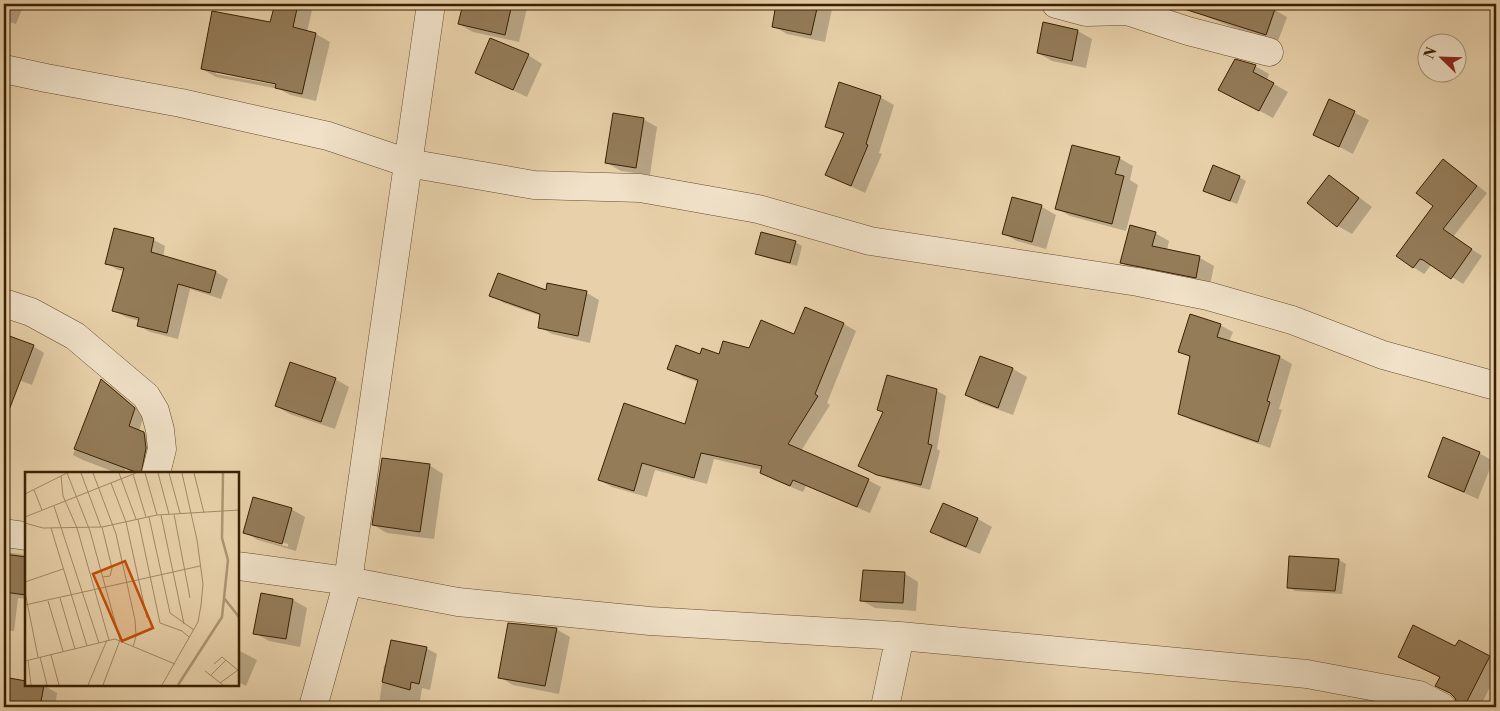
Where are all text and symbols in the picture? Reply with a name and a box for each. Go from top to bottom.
north arrow [1418,32,1468,82]
text: N [1421,45,1441,62]
inset map [25,472,239,686]

